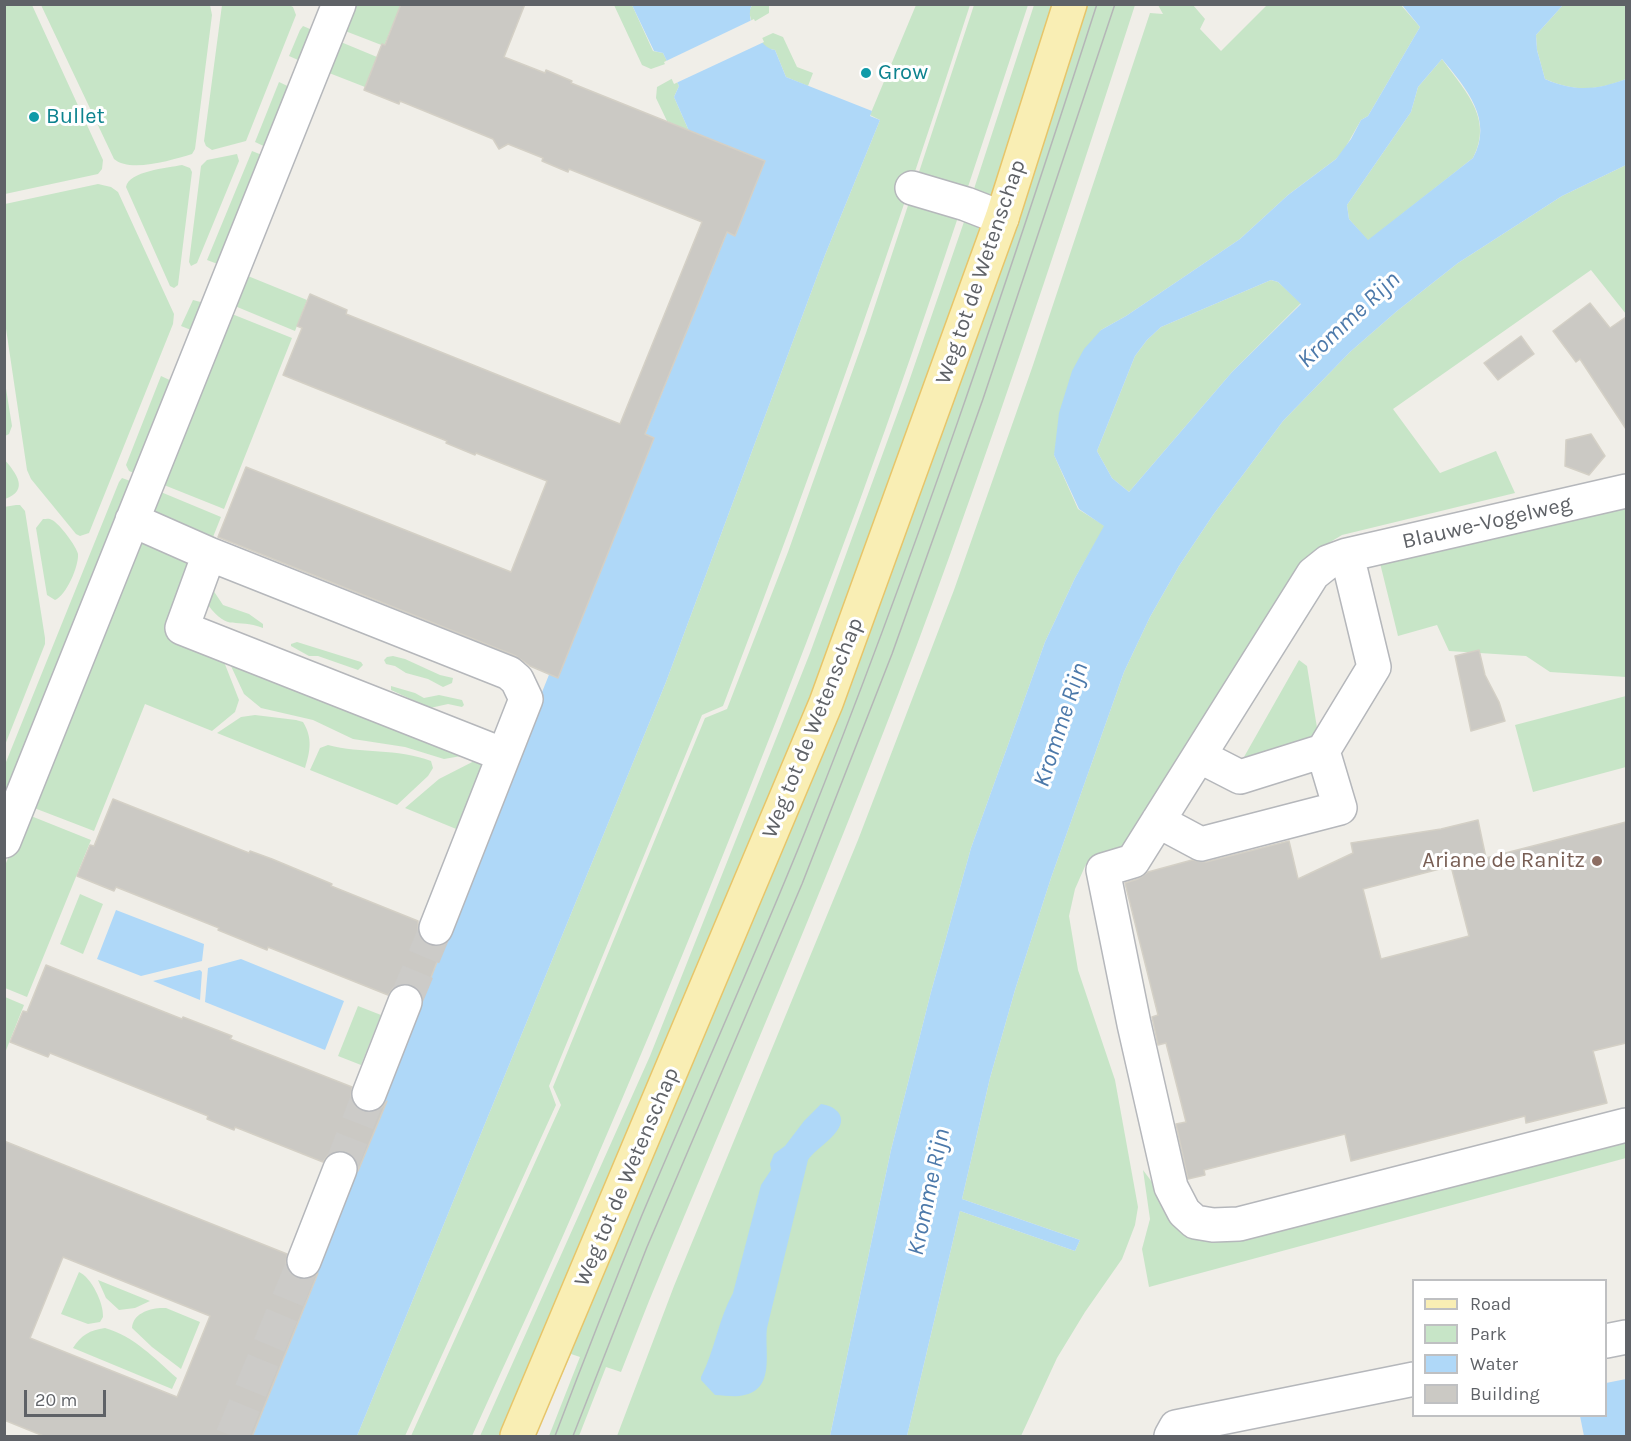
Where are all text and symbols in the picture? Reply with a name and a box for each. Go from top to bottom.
place label: Grow [878,60,928,86]
marker: Grow [859,66,873,80]
place label: Bullet [46,104,105,130]
marker: Bullet [27,110,41,124]
street label: Weg tot de Wetenschap [930,156,1032,388]
water label: Kromme Rijn [1292,265,1406,375]
street label: Blauwe-Vogelweg [1400,491,1574,555]
street label: Weg tot de Wetenschap [757,614,869,842]
water label: Kromme Rijn [1027,659,1095,791]
place label: Ariane de Ranitz [1422,848,1585,874]
marker: Ariane de Ranitz [1590,854,1604,868]
street label: Weg tot de Wetenschap [569,1063,685,1291]
water label: Kromme Rijn [901,1126,957,1258]
legend [1412,1279,1607,1417]
text: Road [1470,1293,1511,1315]
text: Park [1470,1323,1507,1345]
text: Water [1470,1353,1518,1375]
scale bar [27,1378,110,1416]
text: Building [1470,1383,1540,1405]
text: 20 m [35,1389,77,1411]

